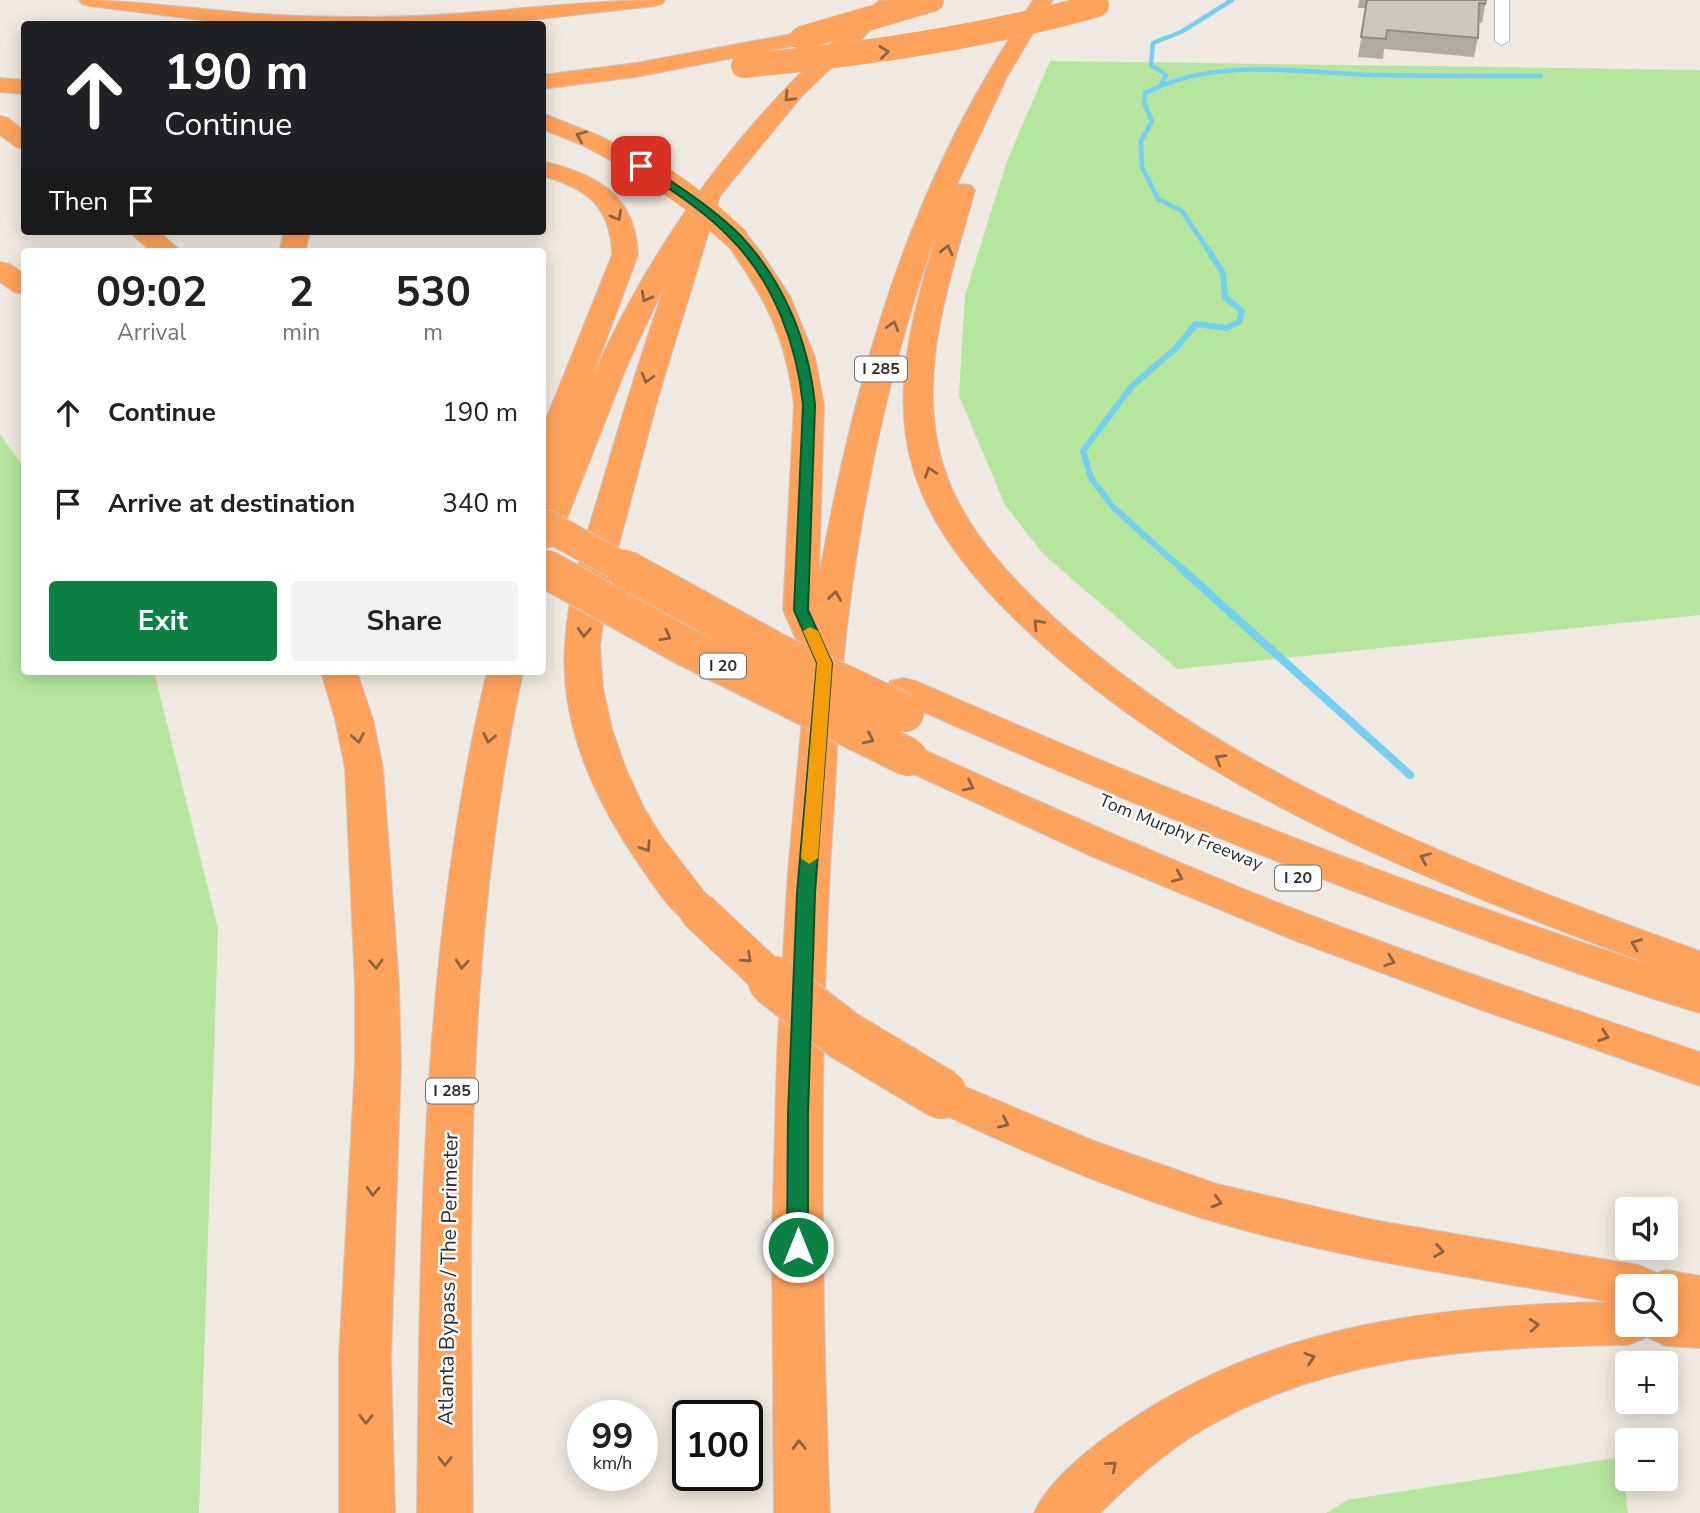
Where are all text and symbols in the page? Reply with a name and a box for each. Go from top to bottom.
text: 190 m [164,39,308,106]
one-way arrow [878,44,889,59]
icon: ahead [49,49,140,140]
one-way arrow [784,89,797,102]
text: Continue [164,103,292,146]
one-way arrow [576,130,588,144]
pin [611,136,671,196]
icon: arrive [622,147,660,185]
icon: arrive [122,182,160,220]
text: Then [49,184,108,219]
one-way arrow [609,209,623,222]
one-way arrow [939,244,953,256]
text: 09:02 [96,264,207,321]
text: 2 [289,264,314,321]
text: 530 [395,264,471,321]
one-way arrow [641,290,654,302]
text: Arrival [117,317,186,348]
text: min [282,317,320,348]
text: m [423,317,443,348]
one-way arrow [884,320,899,332]
road number: I 285 [855,356,907,382]
one-way arrow [641,372,656,384]
icon: ahead [49,394,87,432]
text: Continue [108,395,216,430]
text: 190 m [442,395,518,430]
one-way arrow [924,467,938,479]
icon: arrive [49,485,87,523]
text: Arrive at destination [108,486,355,521]
text: 340 m [442,486,518,521]
button: Exit [49,581,277,661]
button: Share [291,581,518,661]
one-way arrow [827,590,842,602]
one-way arrow [1034,619,1047,632]
one-way arrow [577,627,592,638]
one-way arrow [659,628,672,641]
road number: I 20 [700,653,746,678]
one-way arrow [862,731,874,745]
one-way arrow [349,732,364,744]
one-way arrow [483,732,497,744]
one-way arrow [1215,755,1228,768]
one-way arrow [962,778,975,792]
street label: Tom Murphy Freeway [1096,788,1267,876]
one-way arrow [638,839,651,852]
one-way arrow [1420,852,1432,866]
road number: I 20 [1275,866,1321,890]
one-way arrow [1171,869,1183,883]
one-way arrow [1630,938,1642,952]
one-way arrow [739,949,752,962]
one-way arrow [1383,952,1395,966]
one-way arrow [369,959,384,970]
one-way arrow [455,959,470,970]
one-way arrow [1598,1028,1610,1043]
road number: I 285 [426,1078,478,1104]
one-way arrow [997,1115,1009,1129]
street label: Atlanta Bypass / The Perimeter [431,1132,465,1426]
one-way arrow [365,1186,380,1197]
one-way arrow [1211,1194,1223,1209]
map controls [1615,1197,1678,1491]
button: sound [1615,1197,1678,1260]
position arrow [761,1210,835,1284]
one-way arrow [1433,1243,1445,1258]
button: search [1615,1274,1678,1337]
one-way arrow [1529,1318,1540,1333]
button: + [1615,1351,1678,1414]
one-way arrow [1303,1352,1315,1366]
speed limit sign: 100 [672,1400,763,1491]
text: 99 [591,1413,634,1460]
one-way arrow [358,1414,374,1425]
button: − [1615,1428,1678,1491]
one-way arrow [792,1439,807,1450]
text: km/h [593,1451,632,1475]
one-way arrow [437,1456,453,1466]
one-way arrow [1103,1462,1116,1474]

